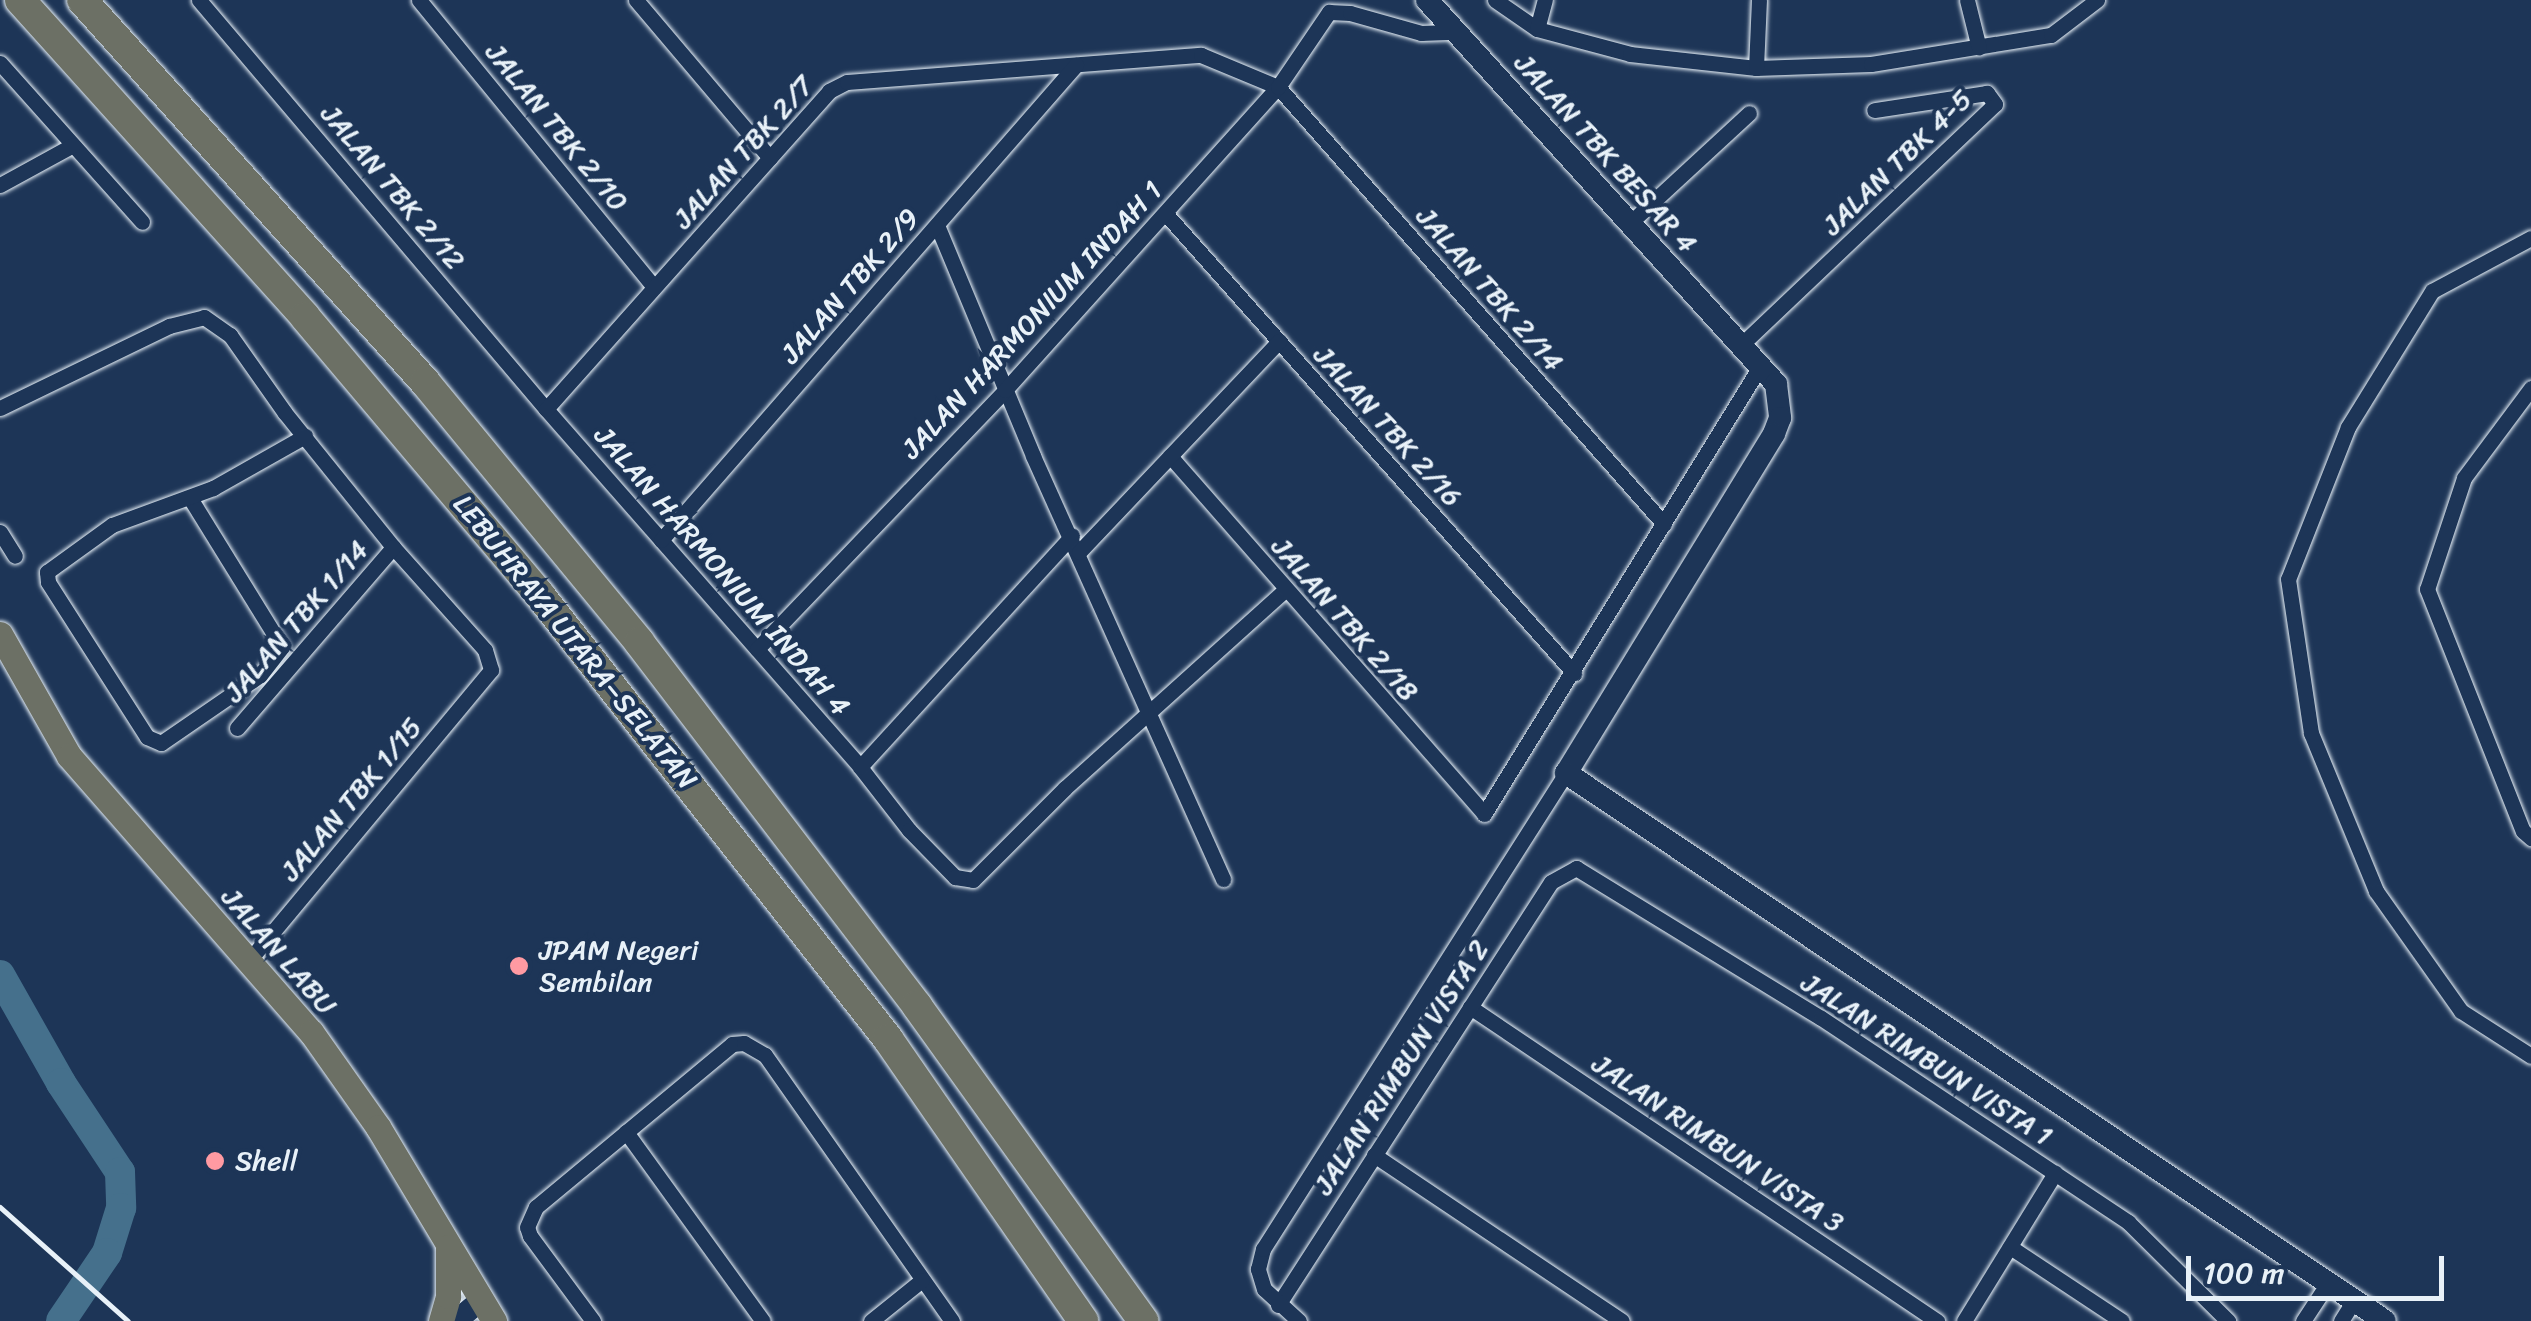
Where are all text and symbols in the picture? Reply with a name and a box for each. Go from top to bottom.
street label: JALAN TBK 2/10 [479,36,635,218]
street label: JALAN TBK BESAR 4 [1508,47,1704,259]
street label: JALAN TBK 2/7 [666,69,820,235]
street label: JALAN TBK 4-5 [1815,82,1979,242]
street label: JALAN TBK 2/12 [314,98,472,276]
street label: JALAN HARMONIUM INDAH 1 [894,174,1170,466]
street label: JALAN TBK 2/14 [1409,200,1571,378]
street label: JALAN TBK 2/9 [774,202,926,370]
street label: JALAN TBK 2/16 [1307,339,1469,513]
street label: JALAN HARMONIUM INDAH 4 [587,419,857,723]
street label: LEBUHRAYA UTARA–SELATAN [446,489,704,795]
street label: JALAN TBK 2/18 [1265,530,1425,708]
street label: JALAN TBK 1/14 [217,534,375,708]
street label: JALAN TBK 1/15 [273,711,429,887]
street label: JALAN LABU [215,881,343,1021]
street label: JALAN RIMBUN VISTA 2 [1305,931,1497,1203]
place label: JPAM Negeri Sembilan [539,933,698,999]
marker: JPAM Negeri Sembilan [508,955,530,977]
street label: JALAN RIMBUN VISTA 1 [1793,964,2061,1154]
street label: JALAN RIMBUN VISTA 3 [1584,1045,1852,1241]
place label: Shell [235,1144,298,1178]
marker: Shell [204,1150,226,1172]
scale bar [2191,1236,2448,1298]
text: 100 m [2203,1246,2285,1300]

